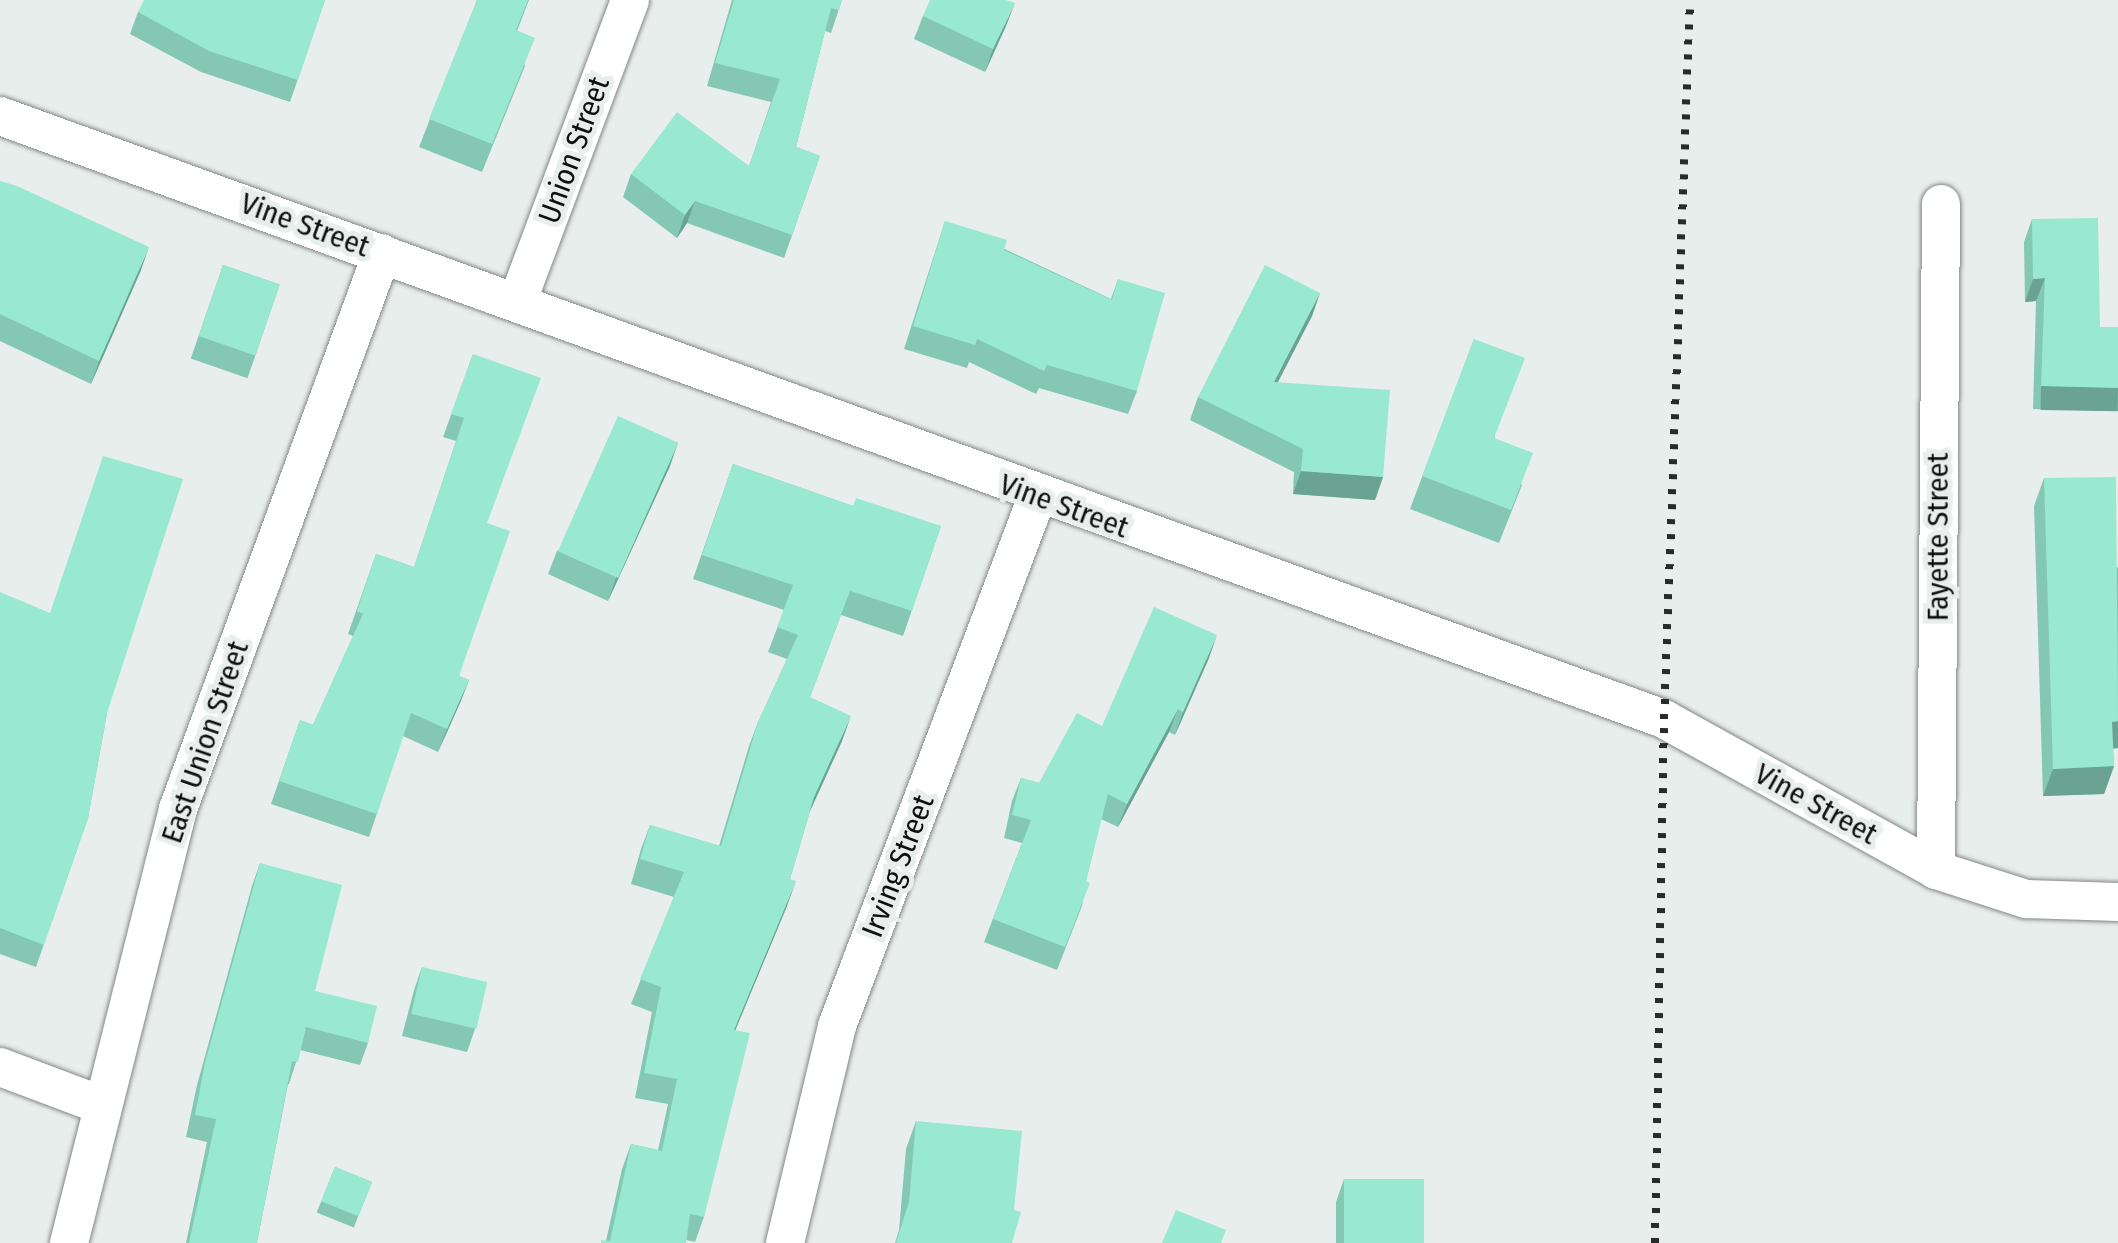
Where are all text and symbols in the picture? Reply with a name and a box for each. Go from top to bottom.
street label: Union Street [531,72,617,228]
street label: Vine Street [236,185,374,265]
street label: Fayette Street [1920,453,1956,621]
street label: Vine Street [995,466,1133,546]
street label: East Union Street [154,636,256,848]
street label: Vine Street [1749,756,1883,852]
street label: Irving Street [854,790,942,942]

